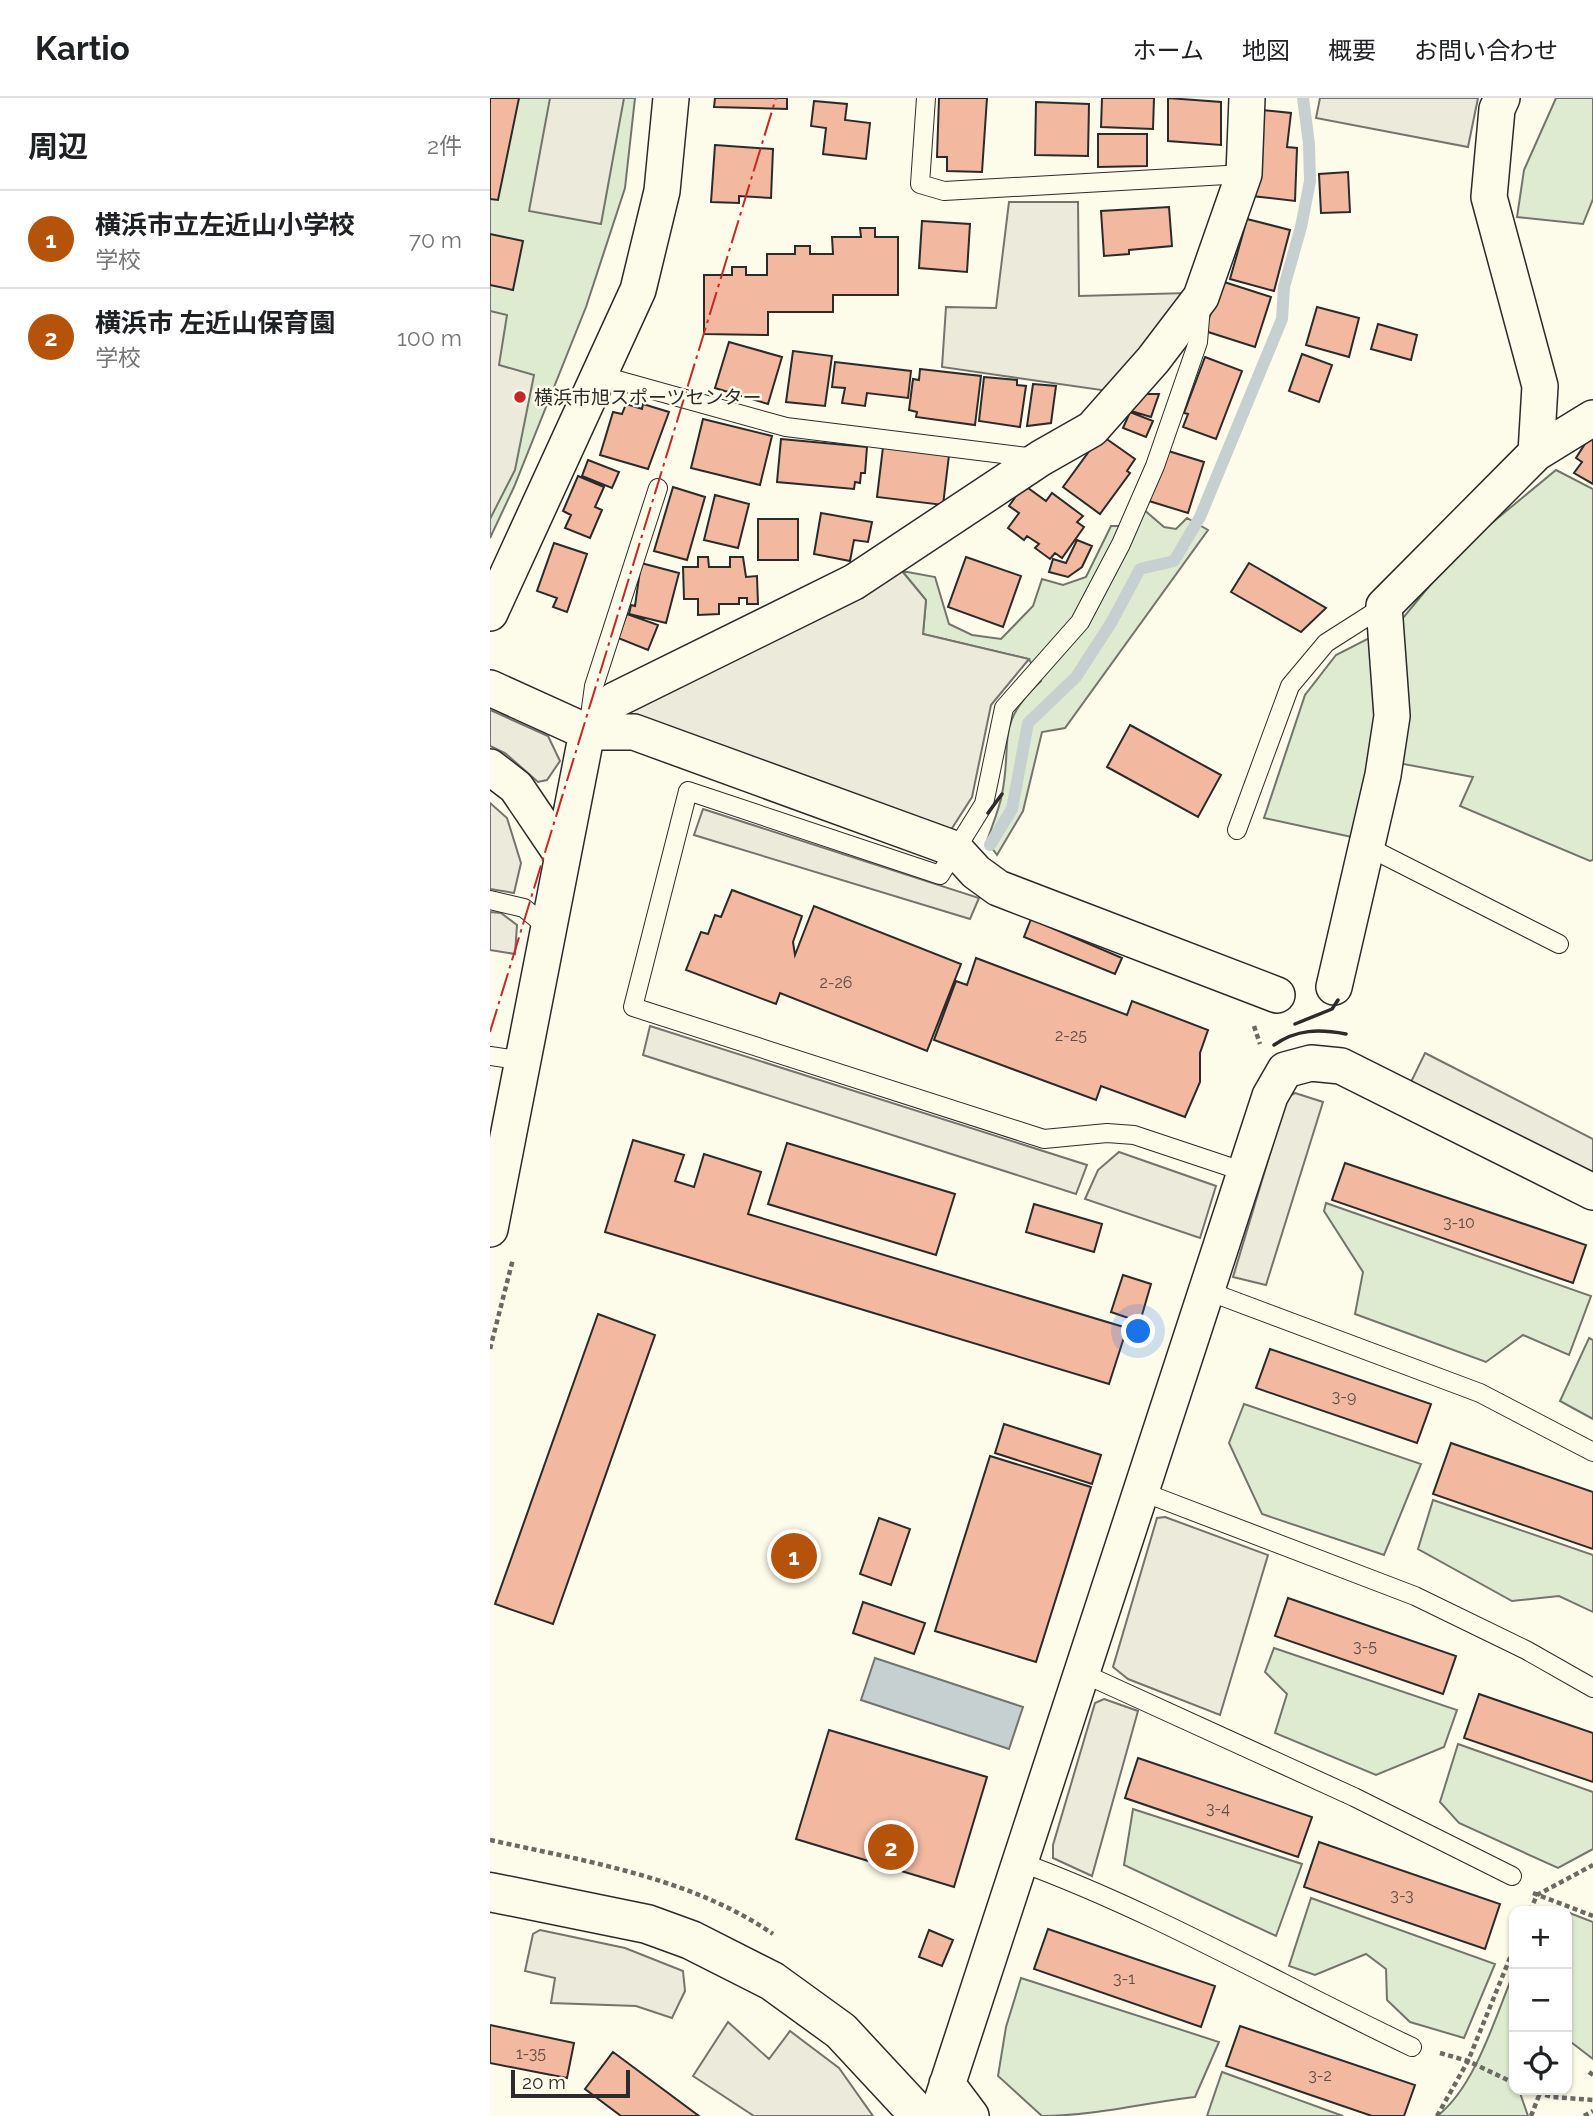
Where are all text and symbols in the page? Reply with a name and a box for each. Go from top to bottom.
text: Kartio [35,29,130,68]
text: ホーム [1133,36,1204,65]
text: 地図 [1242,36,1290,65]
text: 概要 [1328,36,1376,65]
text: お問い合わせ [1414,36,1558,65]
text: 周辺 [28,129,88,164]
text: 2件 [427,132,462,159]
text: 横浜市立左近山小学校 [95,210,355,240]
text: 1 [45,226,57,253]
text: 70 m [409,226,462,253]
text: 学校 [95,246,141,273]
text: 横浜市 左近山保育園 [95,308,335,338]
text: 2 [45,324,57,351]
text: 100 m [397,324,462,351]
text: 学校 [95,344,141,371]
place label: 横浜市旭スポーツセンター [534,386,762,408]
marker: 横浜市旭スポーツセンター [512,389,528,405]
house number: 2-26 [819,973,853,992]
house number: 2-25 [1055,1026,1087,1045]
house number: 3-10 [1443,1213,1475,1232]
your location [1121,1314,1155,1348]
house number: 3-9 [1332,1387,1356,1406]
pin: 1 [771,1530,817,1582]
house number: 3-5 [1353,1637,1377,1656]
house number: 3-4 [1206,1799,1230,1818]
pin: 2 [868,1821,914,1873]
house number: 3-3 [1390,1886,1414,1905]
map controls [1509,1906,1572,2095]
button: + [1509,1906,1572,1969]
house number: 3-1 [1113,1969,1135,1988]
button: − [1509,1969,1572,2032]
button: locate [1509,2032,1572,2095]
house number: 1-35 [516,2044,546,2063]
house number: 3-2 [1308,2066,1332,2085]
scale bar [511,2067,630,2099]
text: 20 m [522,2071,566,2093]

